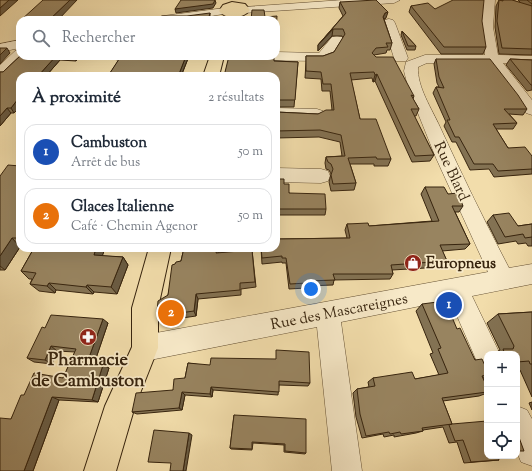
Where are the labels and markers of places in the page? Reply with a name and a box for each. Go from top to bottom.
shop icon: Europneus [403,253,423,273]
place label: Europneus [426,254,496,275]
pin: 1 [436,290,462,320]
pin: 2 [158,298,184,328]
pharmacy icon: Pharmacie de Cambuston [78,327,98,347]
place label: Pharmacie de Cambuston [31,348,145,395]

